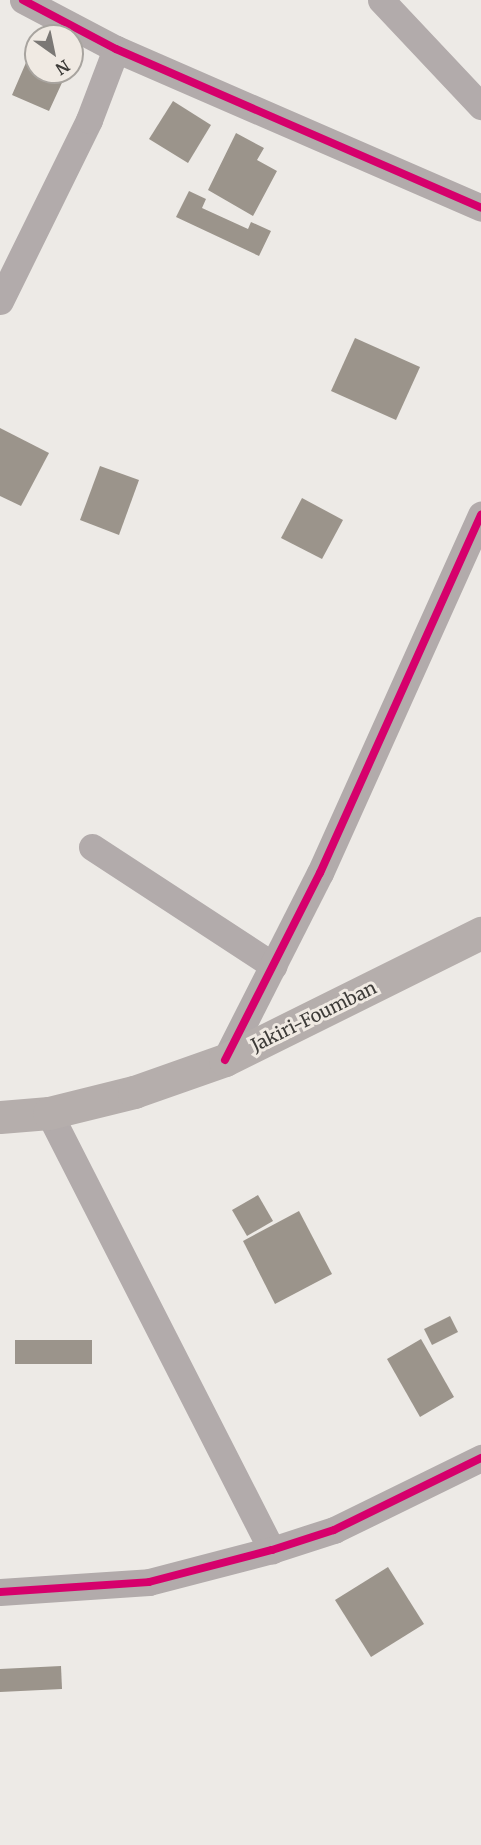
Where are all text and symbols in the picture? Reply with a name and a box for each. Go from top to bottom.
north arrow [24,24,84,84]
text: N [52,56,73,79]
street label: Jakiri-Foumban [248,977,380,1057]

